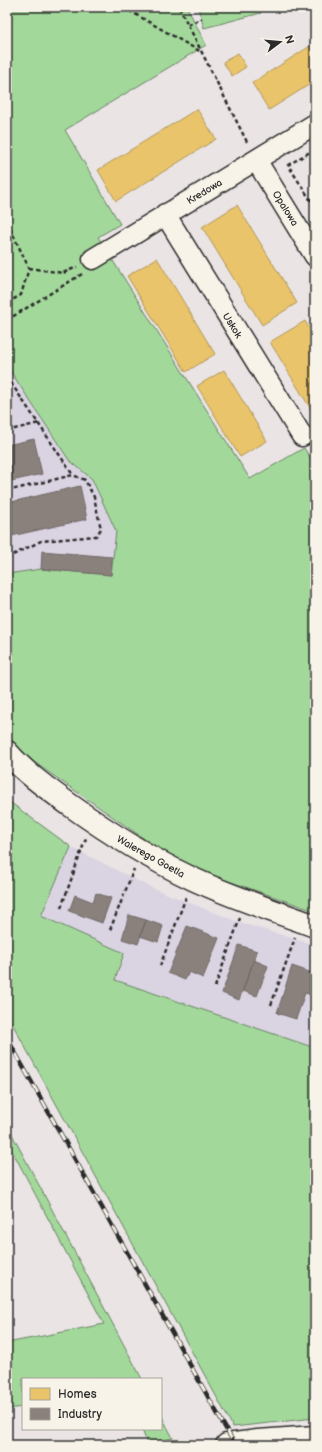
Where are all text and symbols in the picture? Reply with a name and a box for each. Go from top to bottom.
north arrow [260,22,300,62]
text: N [282,34,297,45]
street label: Kredowa [185,176,225,207]
street label: Opalowa [270,189,301,229]
street label: Uskok [220,311,245,340]
street label: Walerego Goetla [114,833,187,881]
legend [22,1378,162,1430]
text: Homes [58,1387,97,1402]
text: Industry [58,1407,103,1422]

